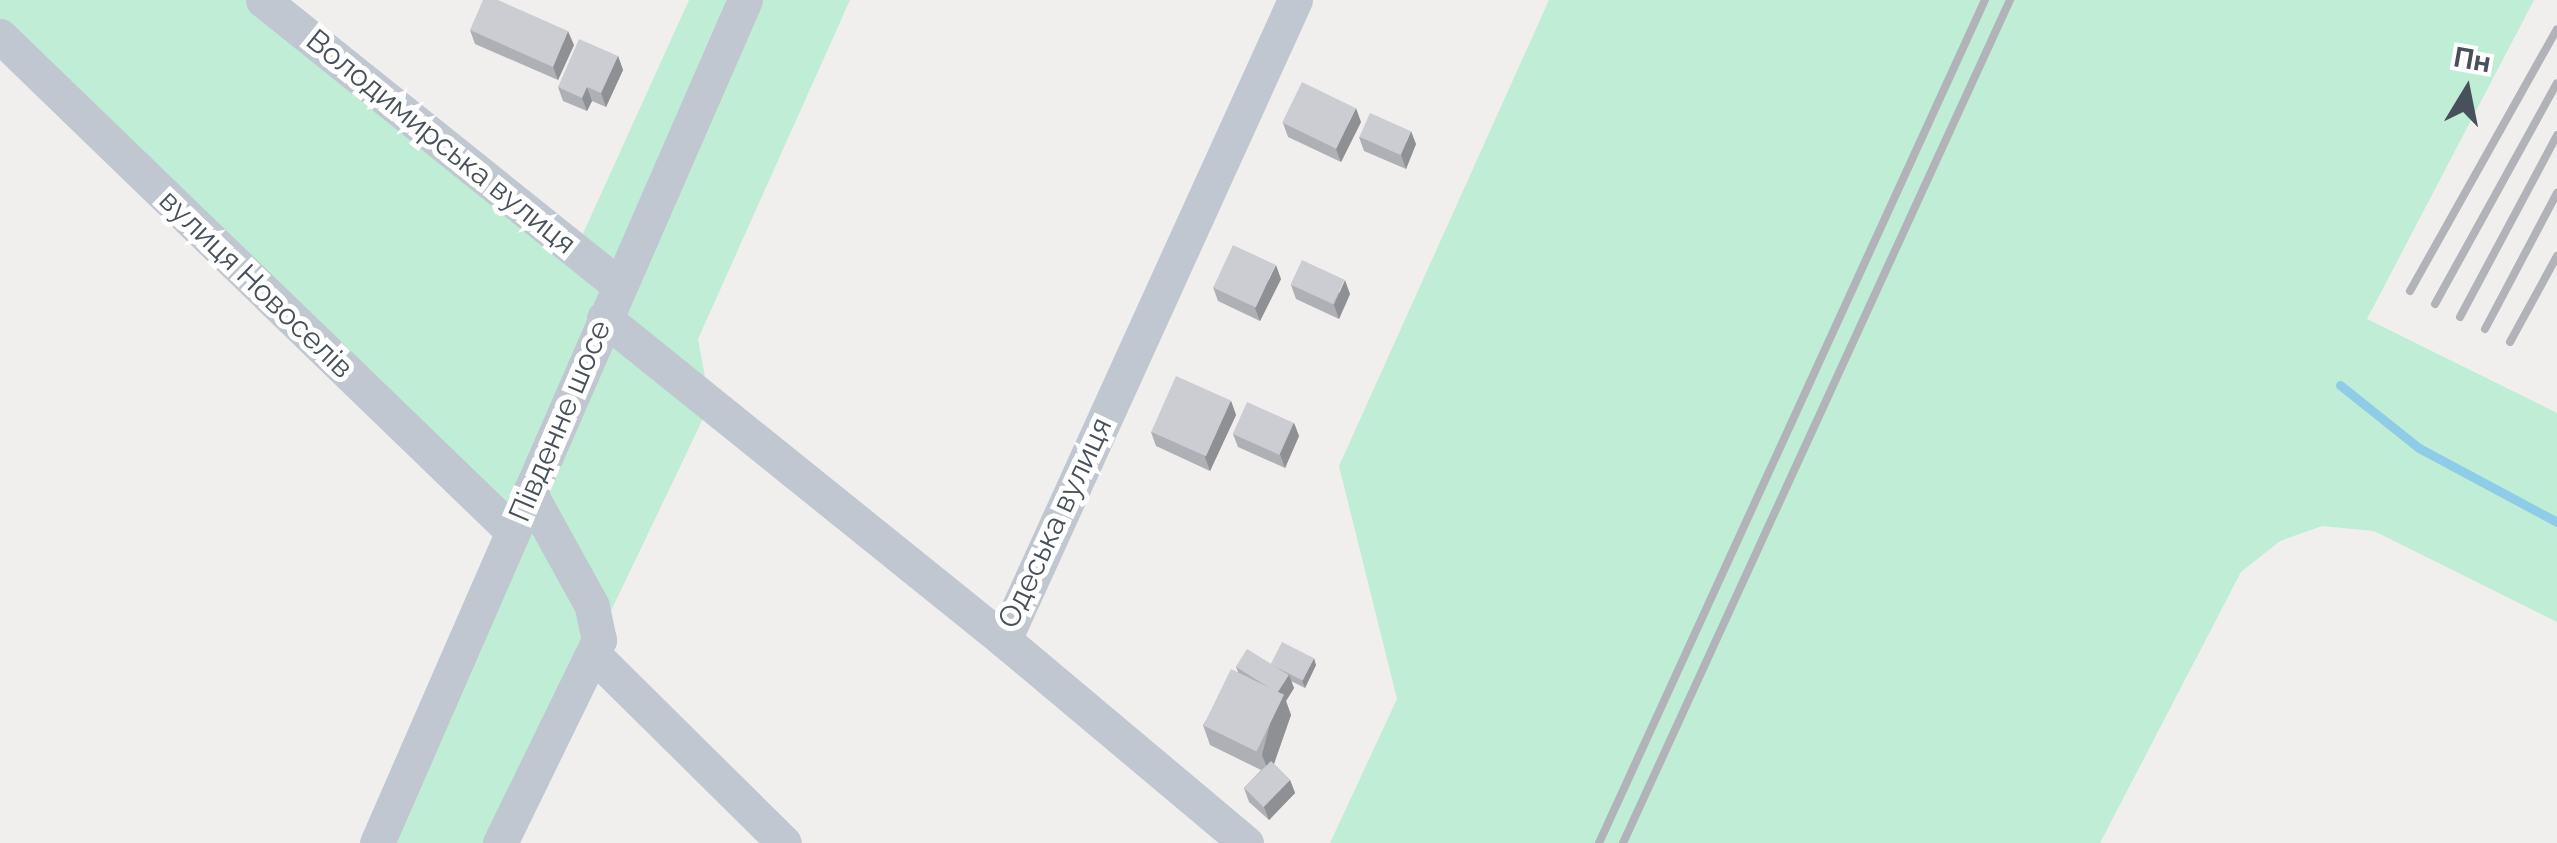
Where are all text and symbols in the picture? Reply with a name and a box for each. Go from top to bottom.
street label: Володимирська вулиця [299,22,583,262]
north arrow [2417,40,2517,140]
text: Пн [2451,40,2494,79]
street label: вулиця Новоселів [152,182,360,386]
street label: Південне шосе [501,315,619,527]
street label: Одеська вулиця [990,412,1120,634]

